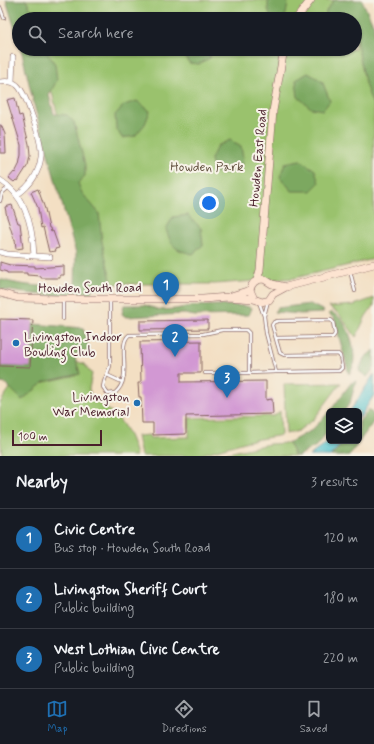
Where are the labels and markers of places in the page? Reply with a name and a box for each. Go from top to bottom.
pin: 1 [153,272,179,305]
pin: 2 [162,324,188,357]
place label: Livingston Indoor Bowling Club [24,329,122,363]
marker: Livingston Indoor Bowling Club [11,338,21,348]
pin: 3 [214,365,240,398]
place label: Livingston War Memorial [53,389,129,421]
marker: Livingston War Memorial [132,398,142,408]

